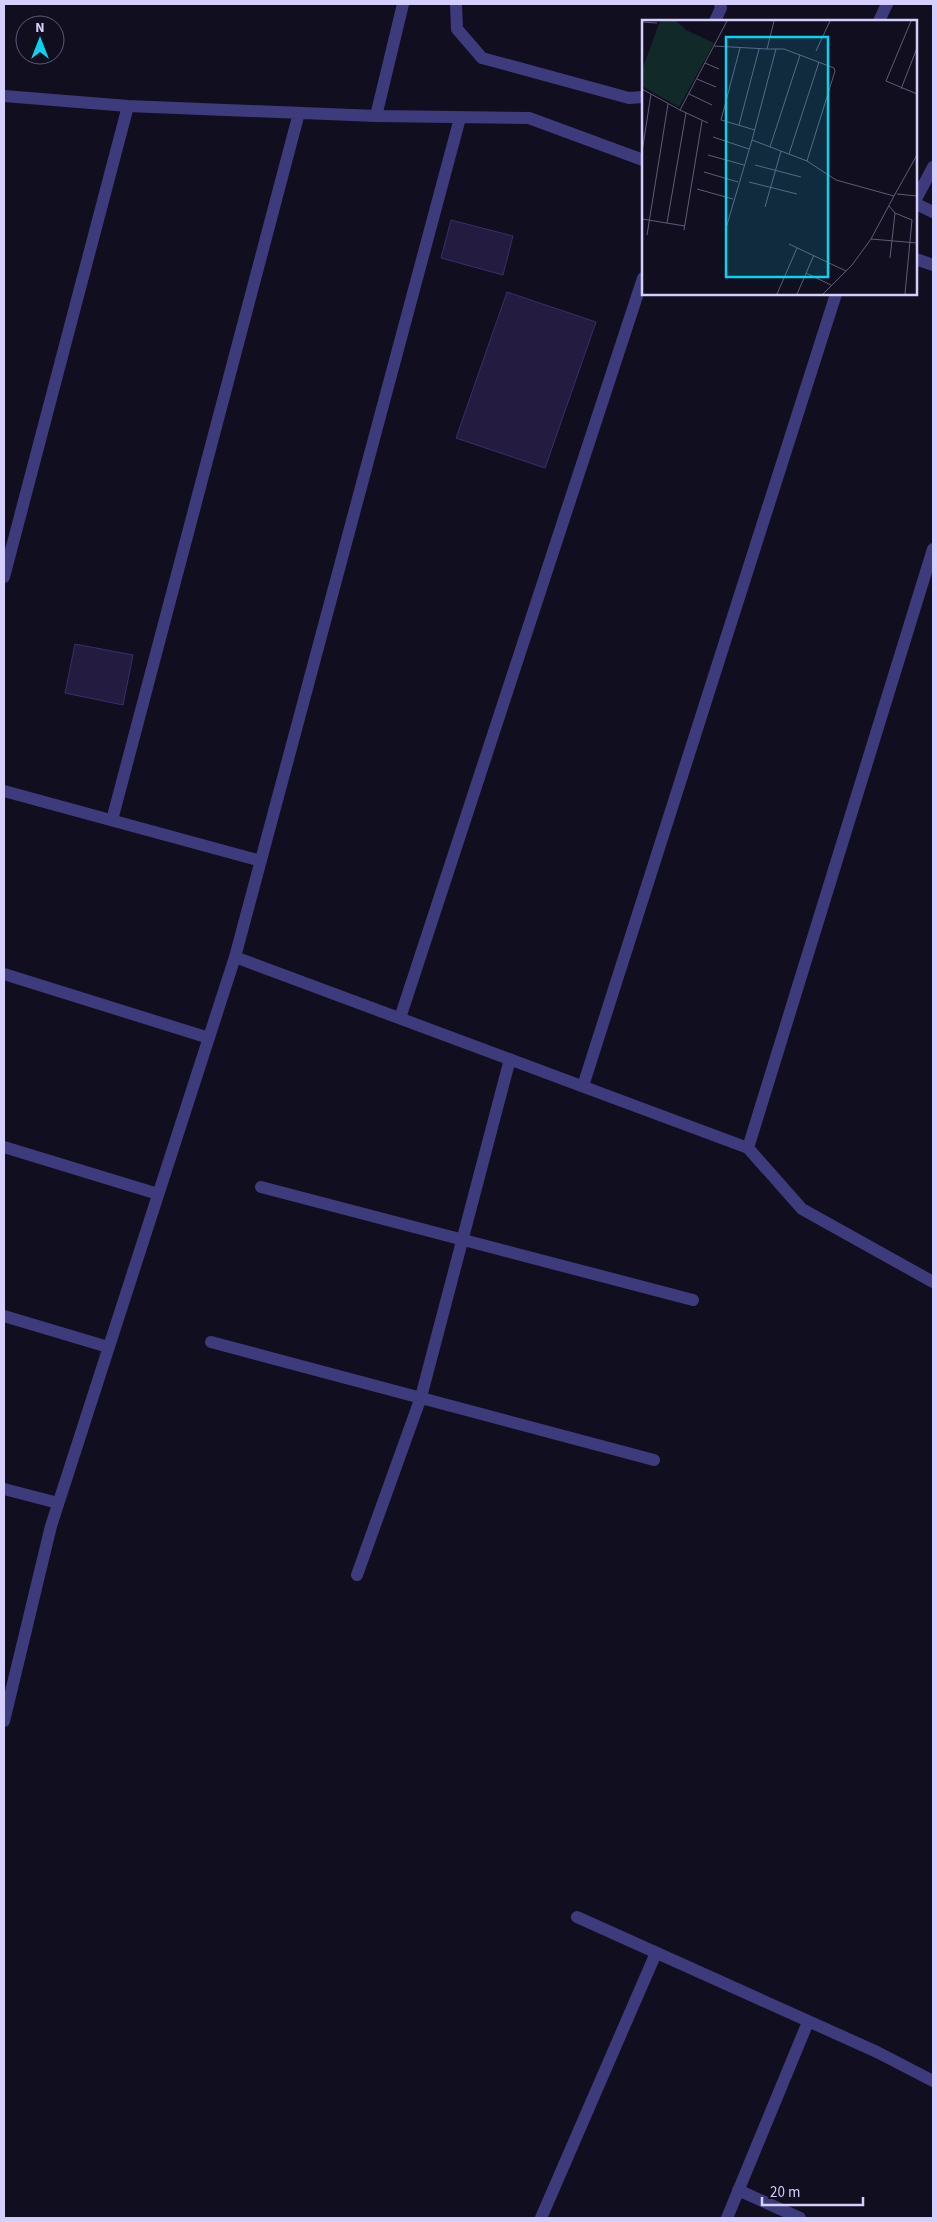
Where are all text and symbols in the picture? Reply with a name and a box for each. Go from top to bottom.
north arrow [15,15,65,65]
text: N [35,18,45,38]
inset map [642,20,917,295]
scale bar [762,2174,863,2206]
text: 20 m [770,2182,800,2203]

